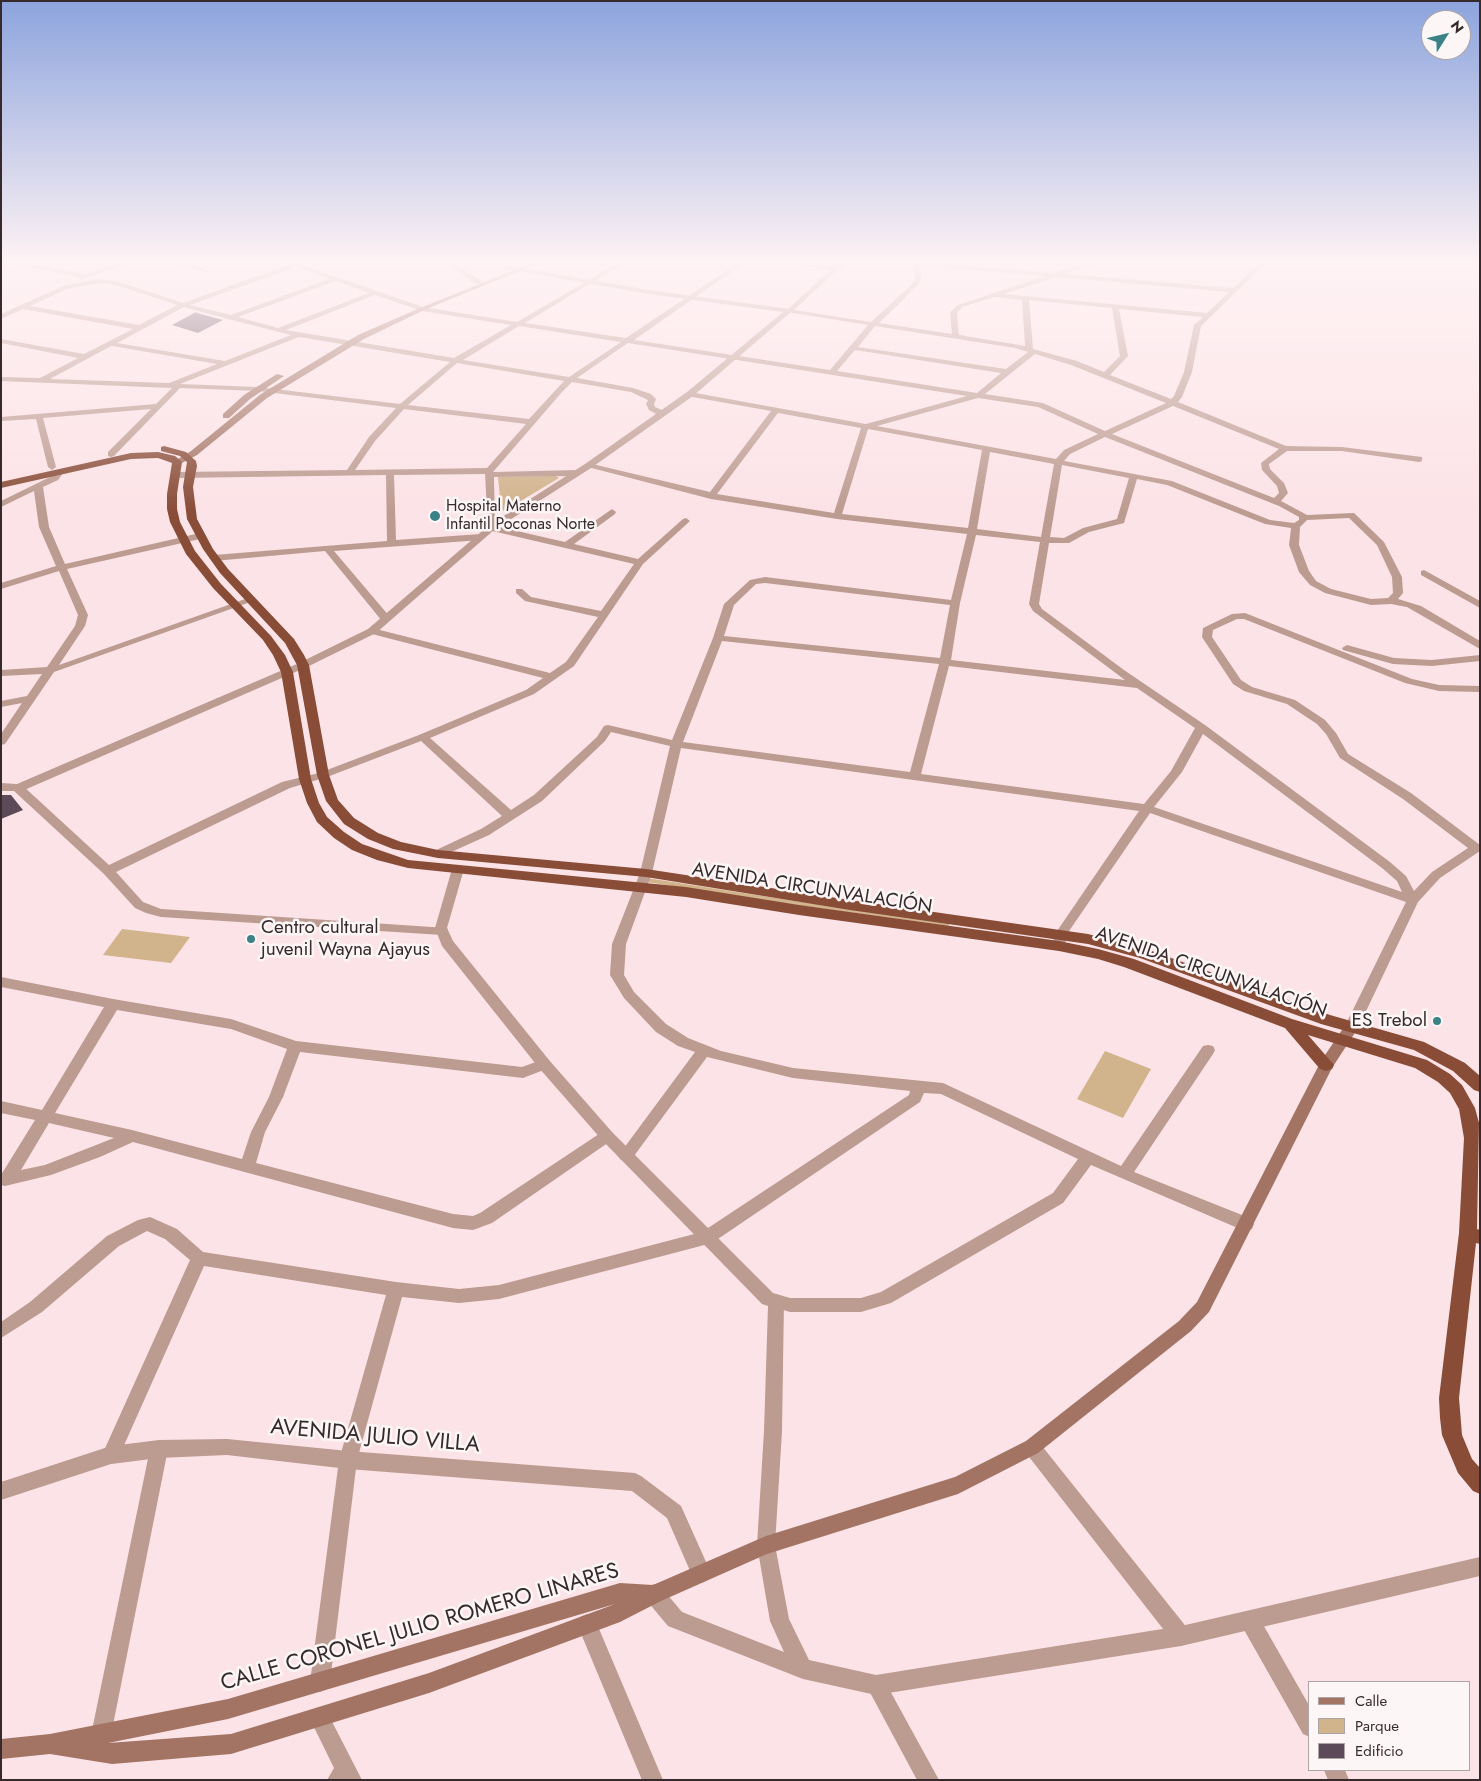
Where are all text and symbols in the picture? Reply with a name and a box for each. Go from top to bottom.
north arrow [1421,10,1471,60]
text: N [1446,16,1469,37]
place label: Hospital Materno Infantil Poconas Norte [446,497,595,535]
marker: Hospital Materno Infantil Poconas Norte [428,509,442,523]
street label: AVENIDA CIRCUNVALACIÓN [690,859,934,919]
place label: Centro cultural juvenil Wayna Ajayus [261,917,430,961]
street label: AVENIDA CIRCUNVALACIÓN [1092,923,1330,1023]
marker: Centro cultural juvenil Wayna Ajayus [245,933,257,945]
place label: ES Trebol [1352,1010,1427,1032]
marker: ES Trebol [1431,1015,1443,1027]
street label: AVENIDA JULIO VILLA [269,1415,481,1459]
street label: CALLE CORONEL JULIO ROMERO LINARES [218,1558,622,1698]
legend [1308,1681,1471,1771]
text: Calle [1355,1690,1387,1712]
text: Parque [1355,1715,1399,1737]
text: Edificio [1355,1740,1403,1762]

